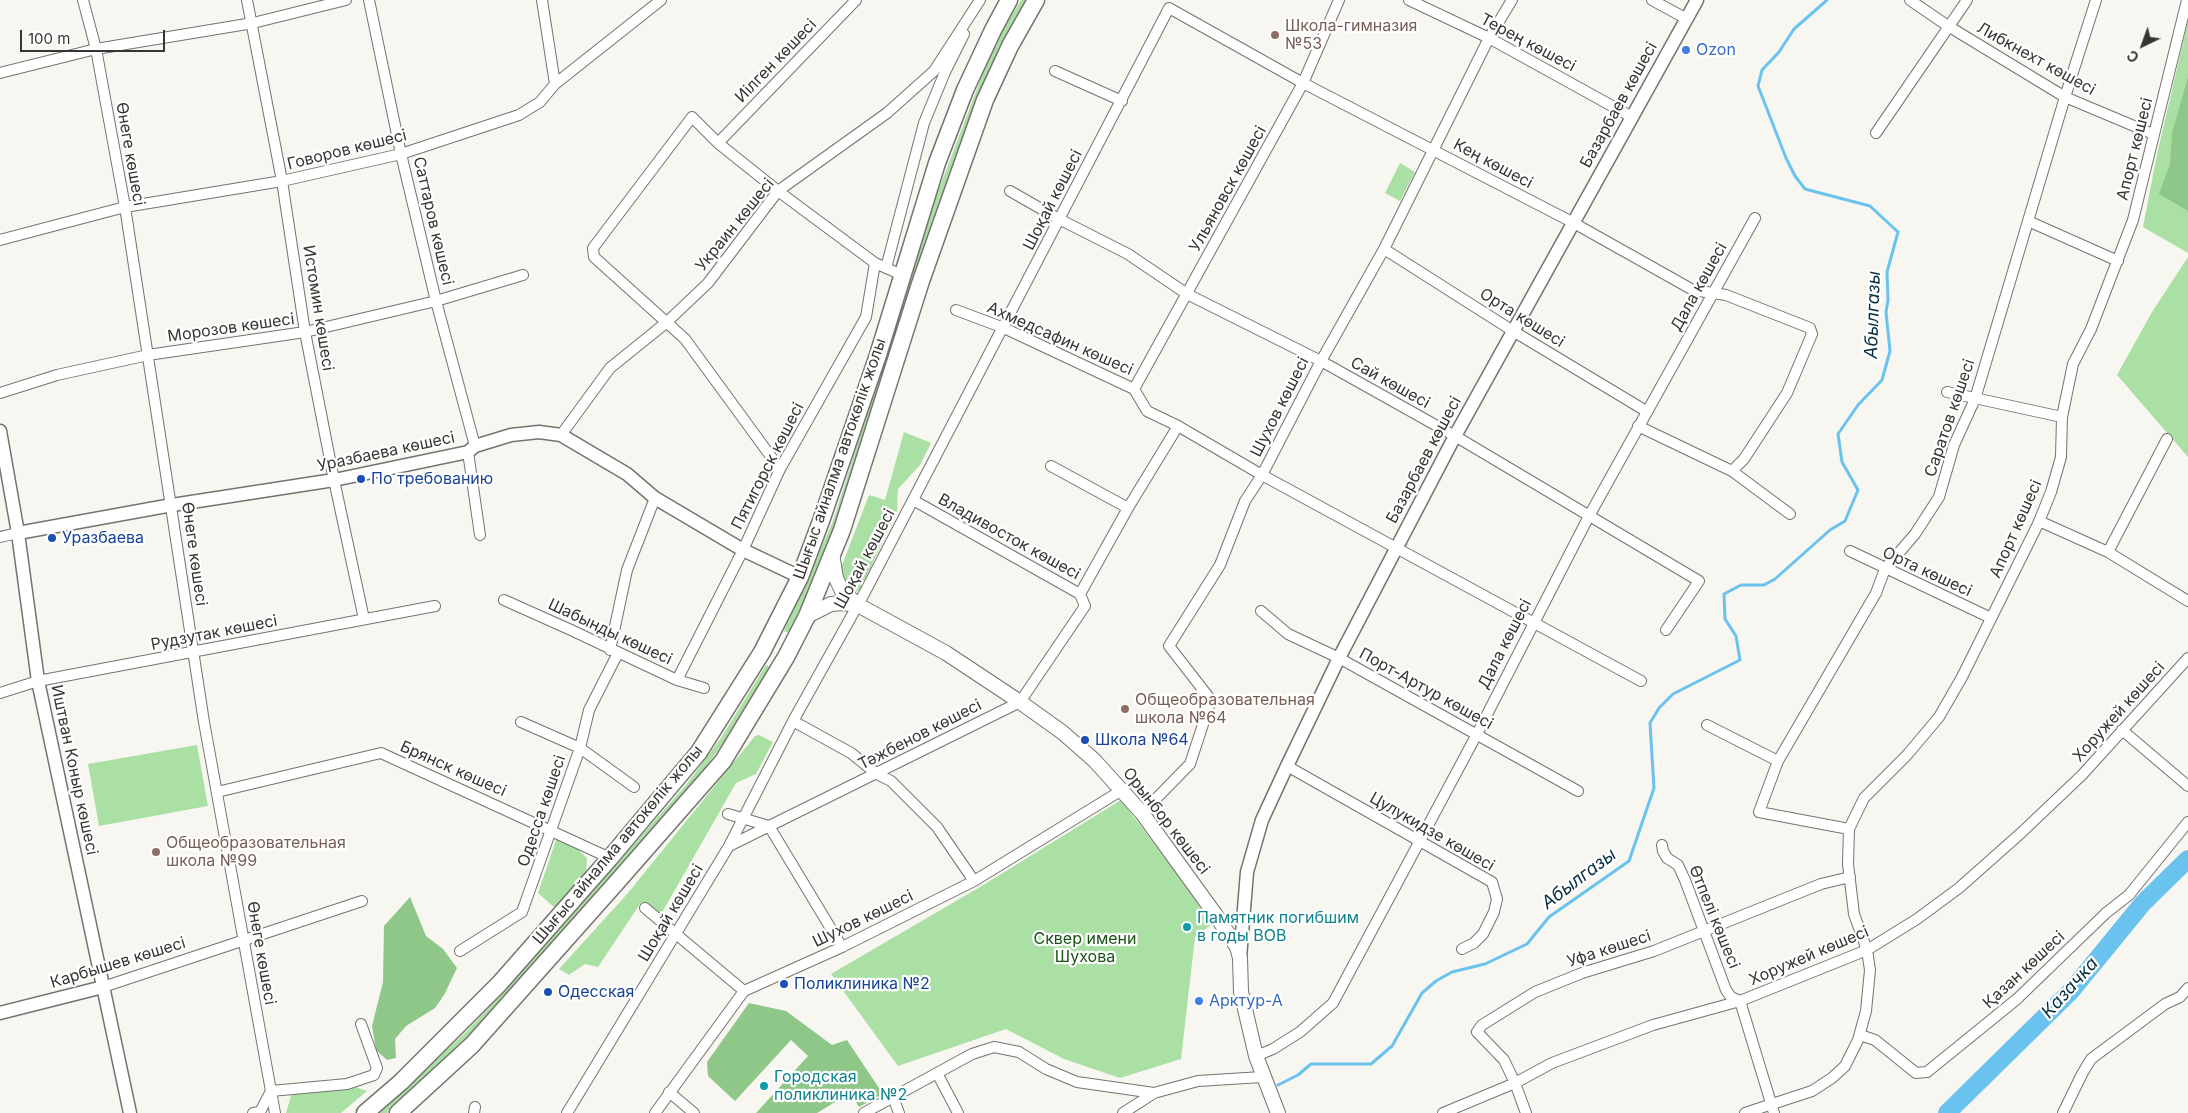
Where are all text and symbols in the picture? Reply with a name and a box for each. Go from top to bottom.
street label: Терең көшесі [1477,10,1579,76]
street label: Иілген көшесі [731,15,821,107]
place label: Школа-гимназия №53 [1285,16,1417,54]
street label: Либкнехт көшесі [1973,19,2099,99]
scale bar [22,20,168,52]
north arrow [2118,20,2168,70]
text: 100 m [28,29,70,48]
marker: Школа-гимназия №53 [1269,29,1281,41]
street label: Базарбаев көшесі [1576,39,1662,171]
place label: Ozon [1696,40,1736,60]
marker: Ozon [1680,44,1692,56]
text: С [2123,47,2142,66]
street label: Апорт көшесі [2113,96,2157,202]
street label: Өнеге көшесі [111,101,149,207]
street label: Ульяновск көшесі [1185,123,1271,255]
street label: Говоров көшесі [285,126,409,174]
street label: Кең көшесі [1450,135,1536,193]
street label: Шоқай көшесі [1019,147,1087,253]
street label: Саттаров көшесі [409,155,457,287]
street label: Украин көшесі [692,175,778,275]
street label: Дала көшесі [1667,239,1731,335]
street label: Истомин көшесі [299,244,337,372]
water label: Абылгазы [1861,271,1885,359]
street label: Орта көшесі [1476,284,1568,352]
street label: Ахмедсафин көшесі [984,298,1136,380]
street label: Морозов көшесі [166,310,296,346]
street label: Шығыс айналма автокөлік жолы [790,336,890,582]
street label: Сай көшесі [1347,353,1433,413]
street label: Шухов көшесі [1247,354,1313,460]
street label: Саратов көшесі [1921,357,1979,479]
street label: Базарбаев көшесі [1382,393,1466,527]
street label: Пятигорск көшесі [728,399,808,533]
street label: Уразбаева көшесі [316,428,456,476]
place label: По требованию [371,469,493,489]
marker: По требованию [355,473,367,485]
street label: Апорт көшесі [1986,477,2046,581]
street label: Владивосток көшесі [935,490,1083,584]
street label: Өнеге көшесі [177,501,211,607]
street label: Шоқай көшесі [831,506,899,612]
place label: Уразбаева [62,528,144,548]
marker: Уразбаева [46,532,58,544]
street label: Орта көшесі [1879,543,1975,601]
street label: Шабынды көшесі [545,595,675,669]
street label: Дала көшесі [1474,596,1536,692]
street label: Рудзутак көшесі [149,611,279,655]
street label: Порт-Артур көшесі [1356,644,1496,734]
street label: Хоружей көшесі [2069,658,2169,766]
street label: Иштван Коныр көшесі [47,683,101,857]
place label: Общеобразовательная школа №64 [1135,690,1315,728]
street label: Тәжбенов көшесі [855,696,985,774]
marker: Общеобразовательная школа №64 [1119,703,1131,715]
place label: Школа №64 [1095,730,1189,750]
marker: Школа №64 [1079,734,1091,746]
street label: Брянск көшесі [397,737,509,801]
street label: Шығыс айналма автокөлік жолы [529,742,707,948]
street label: Одесса көшесі [514,753,570,869]
street label: Орынбор көшесі [1118,764,1214,878]
street label: Цулукидзе көшесі [1366,788,1498,876]
place label: Общеобразовательная школа №99 [166,833,346,871]
water label: Абылгазы [1537,844,1621,914]
marker: Общеобразовательная школа №99 [150,846,162,858]
street label: Шоқай көшесі [634,861,708,965]
street label: Өтпелі көшесі [1685,863,1743,971]
street label: Шухов көшесі [810,886,916,952]
street label: Өнеге көшесі [242,900,280,1006]
place label: Памятник погибшим в годы ВОВ [1197,908,1359,946]
marker: Памятник погибшим в годы ВОВ [1181,921,1193,933]
street label: Хоружей көшесі [1746,922,1872,990]
street label: Уфа көшесі [1565,926,1653,972]
street label: Қазан көшесі [1979,927,2069,1013]
park label: Сквер имени Шухова [1033,929,1137,967]
street label: Карбышев көшесі [48,933,188,993]
water label: Казачка [2037,953,2103,1023]
place label: Поликлиника №2 [794,974,930,994]
marker: Поликлиника №2 [778,978,790,990]
place label: Одесская [558,982,634,1002]
marker: Одесская [542,986,554,998]
place label: Арктур-А [1209,991,1283,1011]
marker: Арктур-А [1193,995,1205,1007]
place label: Городская поликлиника №2 [774,1067,907,1105]
marker: Городская поликлиника №2 [758,1080,770,1092]

